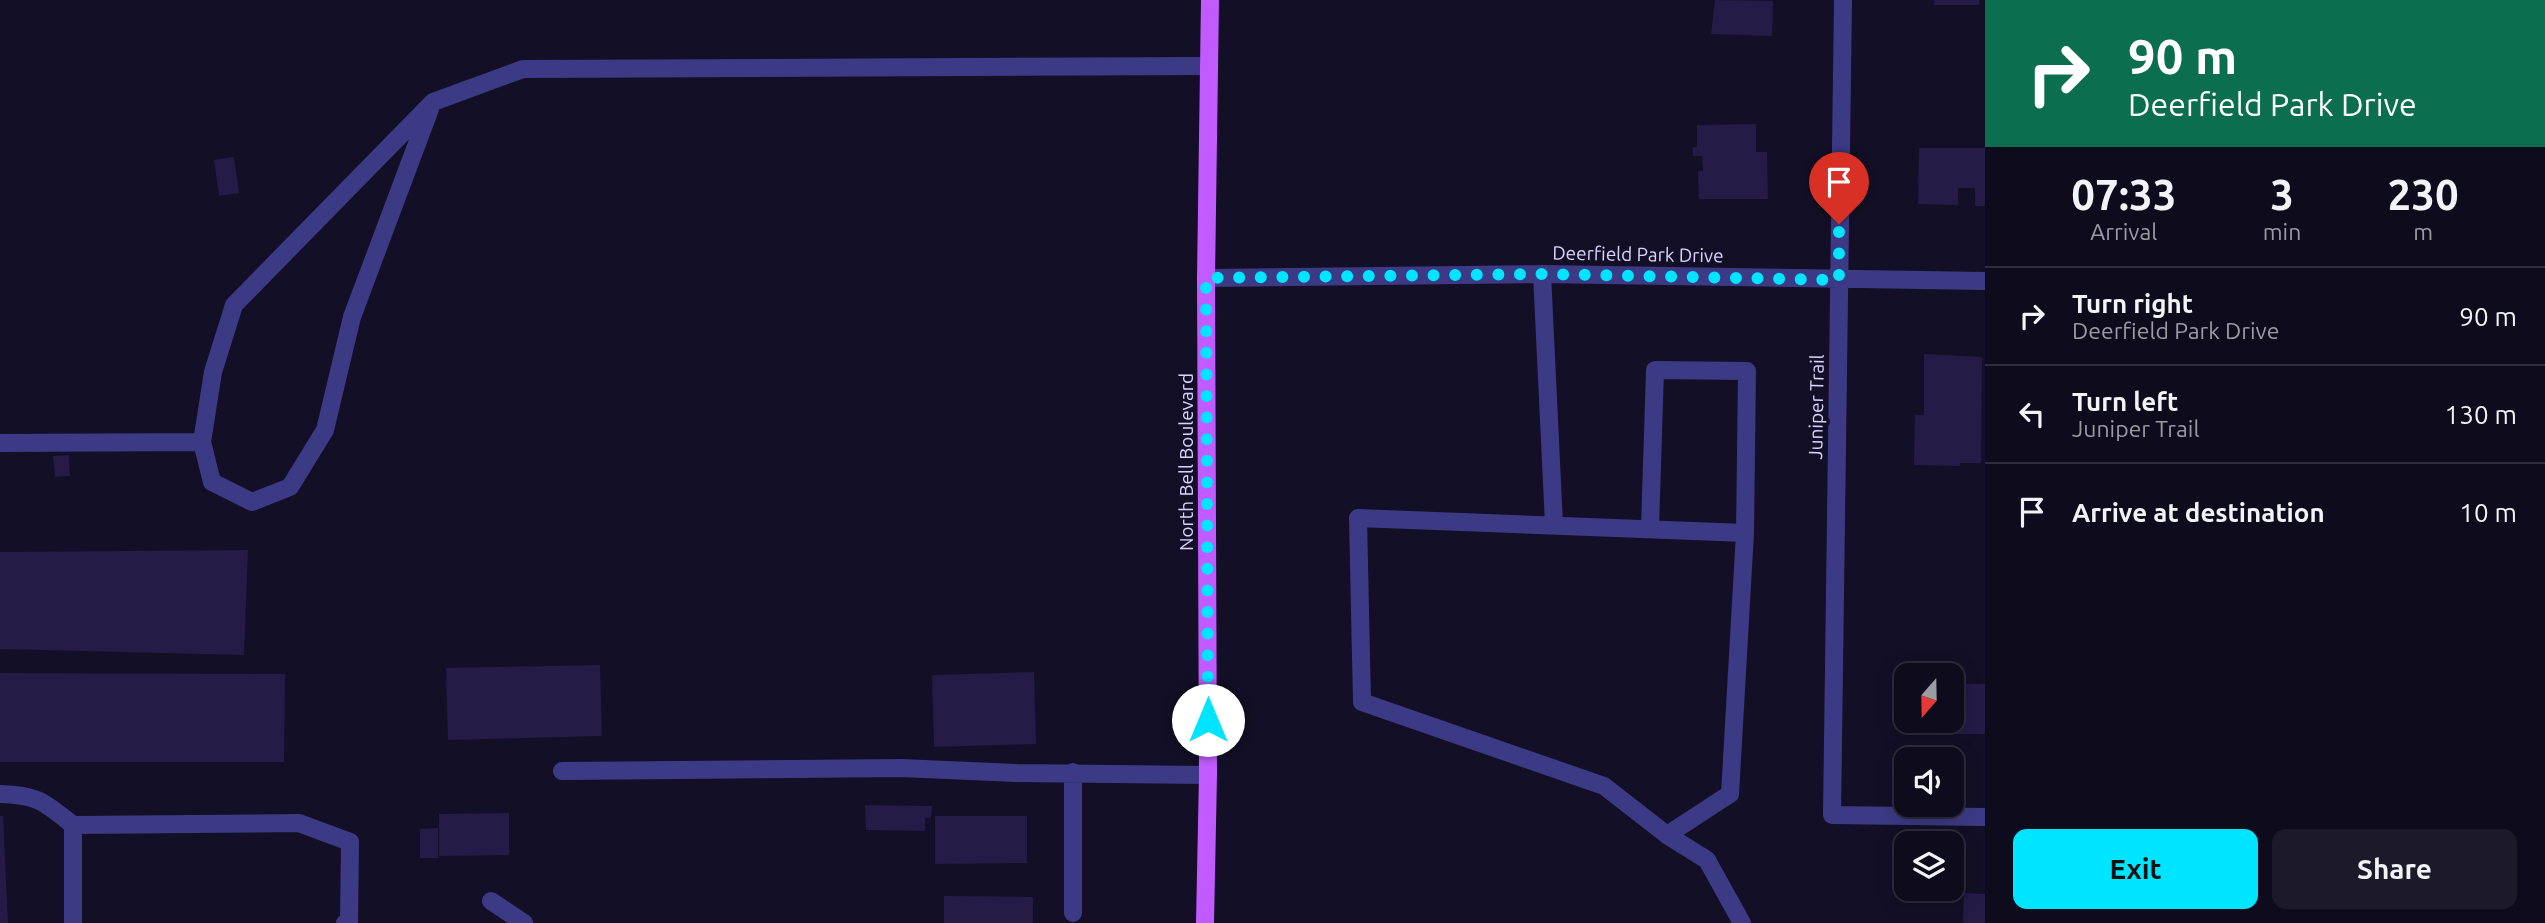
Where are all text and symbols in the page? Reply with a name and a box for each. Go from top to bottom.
icon: right [2013,28,2104,119]
text: 90 m [2128,28,2237,83]
text: Deerfield Park Drive [2128,86,2417,122]
pin [1809,152,1869,224]
icon: arrive [1820,163,1858,201]
text: 07:33 [2071,171,2176,218]
text: 3 [2270,171,2294,218]
text: 230 [2388,171,2459,218]
text: Arrival [2090,219,2157,244]
text: min [2263,219,2301,244]
text: m [2413,219,2433,244]
street label: Deerfield Park Drive [1552,242,1724,266]
text: Turn right [2072,289,2193,318]
icon: right [2013,297,2051,335]
text: 90 m [2459,302,2517,331]
text: Deerfield Park Drive [2072,318,2279,343]
street label: Juniper Trail [1804,354,1828,460]
street label: North Bell Boulevard [1175,373,1197,551]
text: Turn left [2072,387,2178,416]
icon: left [2013,395,2051,433]
text: 130 m [2445,400,2517,429]
text: Juniper Trail [2072,416,2199,441]
icon: arrive [2013,493,2051,531]
text: Arrive at destination [2072,498,2325,527]
text: 10 m [2459,498,2517,527]
north arrow [1894,663,1964,733]
map controls [1894,663,1964,901]
position arrow [1171,683,1245,757]
button: sound [1894,747,1964,817]
button: Exit [2013,829,2258,909]
button: Share [2272,829,2517,909]
button: layers [1894,831,1964,901]

